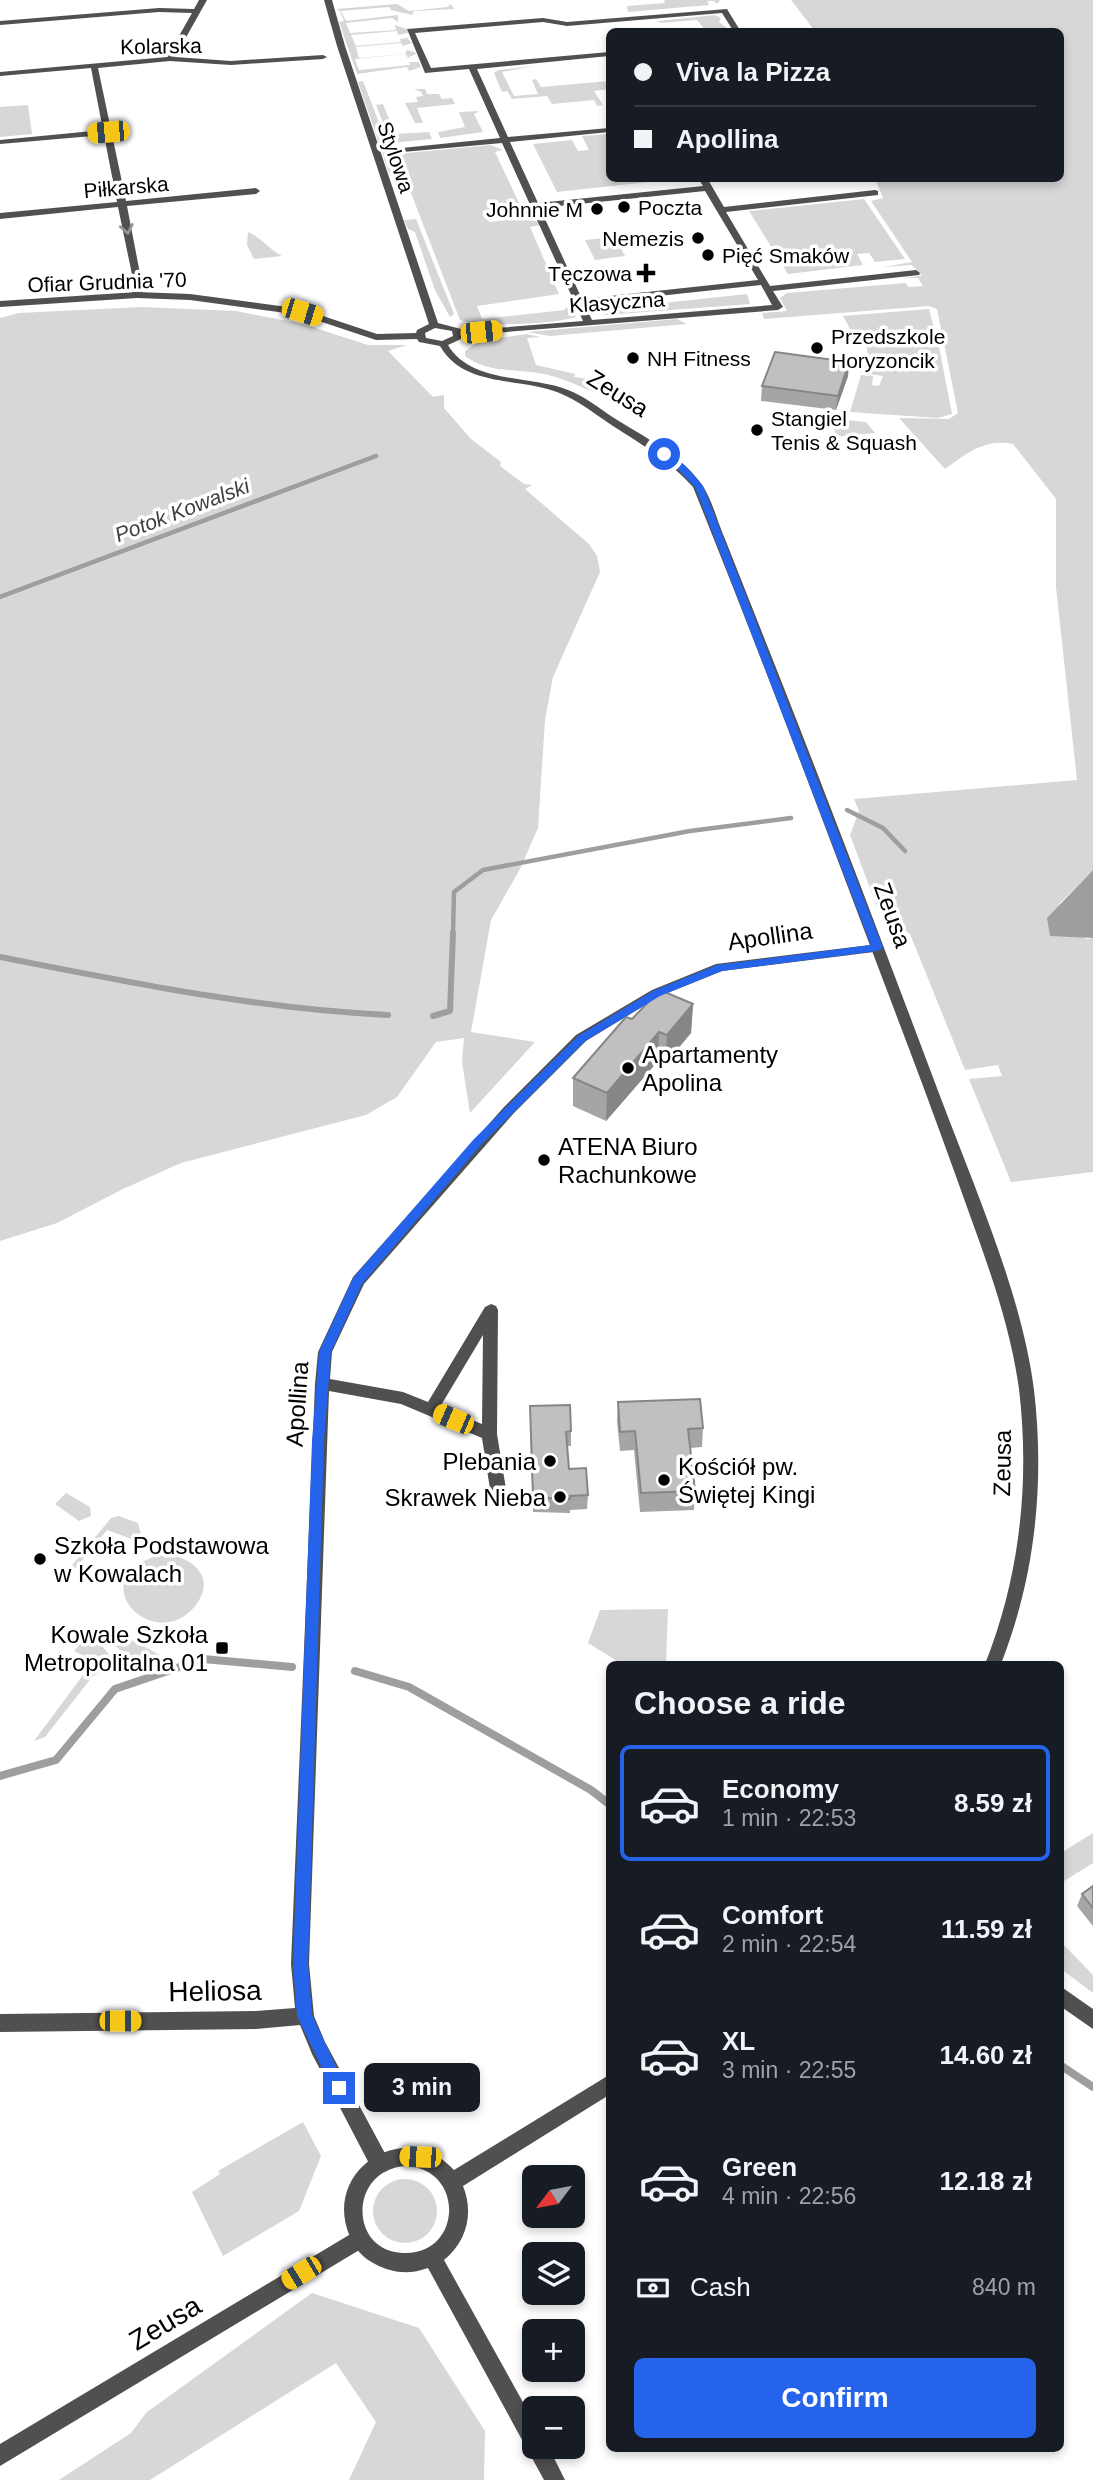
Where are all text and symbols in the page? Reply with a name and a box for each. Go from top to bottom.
street label: Kolarska [120,34,202,58]
text: Viva la Pizza [676,57,830,87]
street label: Stylowa [373,118,419,196]
car [87,120,130,144]
text: Apollina [676,124,779,154]
street label: Piłkarska [83,172,170,202]
place label: Poczta [638,196,703,219]
place label: Johnnie M [486,198,583,221]
marker: Poczta [616,199,632,215]
marker: Johnnie M [589,201,605,217]
one-way arrow [119,223,134,235]
place label: Nemezis [602,227,684,250]
marker: Nemezis [690,230,706,246]
place label: Pięć Smaków [722,244,850,267]
marker: Pięć Smaków [700,247,716,263]
place label: Tęczowa [548,262,632,285]
marker: Tęczowa [638,265,654,281]
street label: Ofiar Grudnia '70 [27,268,187,296]
street label: Klasyczna [568,287,666,317]
car [279,296,326,328]
car [460,319,503,345]
place label: Przedszkole Horyzoncik [831,325,945,372]
marker: Przedszkole Horyzoncik [809,340,825,356]
place label: NH Fitness [647,347,751,370]
marker: NH Fitness [625,350,641,366]
street label: Zeusa [583,364,654,422]
place label: Stangiel Tenis & Squash [771,407,917,454]
marker: Stangiel Tenis & Squash [749,422,765,438]
route start [648,438,680,470]
water label: Potok Kowalski [111,473,254,546]
street label: Zeusa [869,879,917,952]
street label: Apollina [726,917,815,955]
place label: Apartamenty Apolina [642,1041,778,1096]
marker: Apartamenty Apolina [620,1060,636,1076]
place label: ATENA Biuro Rachunkowe [558,1133,698,1188]
marker: ATENA Biuro Rachunkowe [536,1152,552,1168]
street label: Apollina [281,1360,313,1448]
car [430,1401,477,1437]
street label: Zeusa [988,1429,1016,1497]
place label: Plebania [443,1448,537,1475]
marker: Plebania [542,1453,558,1469]
place label: Kościół pw. Świętej Kingi [678,1453,815,1508]
marker: Kościół pw. Świętej Kingi [656,1472,672,1488]
place label: Skrawek Nieba [385,1484,547,1511]
marker: Skrawek Nieba [552,1489,568,1505]
place label: Szkoła Podstawowa w Kowalach [53,1532,269,1587]
marker: Szkoła Podstawowa w Kowalach [32,1551,48,1567]
place label: Kowale Szkoła Metropolitalna 01 [24,1621,209,1676]
marker: Kowale Szkoła Metropolitalna 01 [214,1640,230,1656]
text: Choose a ride [634,1685,846,1721]
icon: car [638,1772,701,1835]
text: Economy [722,1774,839,1804]
text: 8.59 zł [954,1788,1032,1818]
text: 1 min · 22:53 [722,1805,856,1831]
icon: car [638,1898,701,1961]
text: Comfort [722,1900,823,1930]
text: 11.59 zł [941,1914,1032,1944]
text: 2 min · 22:54 [722,1931,856,1957]
street label: Heliosa [168,1975,262,2007]
car [100,2011,142,2032]
icon: car [638,2024,701,2087]
text: XL [722,2026,755,2056]
text: 14.60 zł [939,2040,1032,2070]
text: 3 min · 22:55 [722,2057,856,2083]
callout: 3 min [364,2064,479,2112]
route end [323,2072,355,2104]
text: 3 min [392,2074,452,2100]
car [399,2146,442,2168]
icon: car [638,2150,701,2213]
text: Green [722,2152,797,2182]
north arrow [522,2165,584,2228]
map controls [522,2165,585,2459]
text: 12.18 zł [939,2166,1032,2196]
text: 4 min · 22:56 [722,2183,856,2209]
button: layers [522,2242,585,2305]
car [278,2253,325,2293]
icon: cash [634,2269,672,2307]
text: Cash [690,2272,751,2302]
text: 840 m [972,2274,1036,2300]
street label: Zeusa [124,2289,207,2356]
button: + [522,2319,585,2382]
button: Confirm [634,2358,1036,2438]
button: − [522,2396,585,2459]

